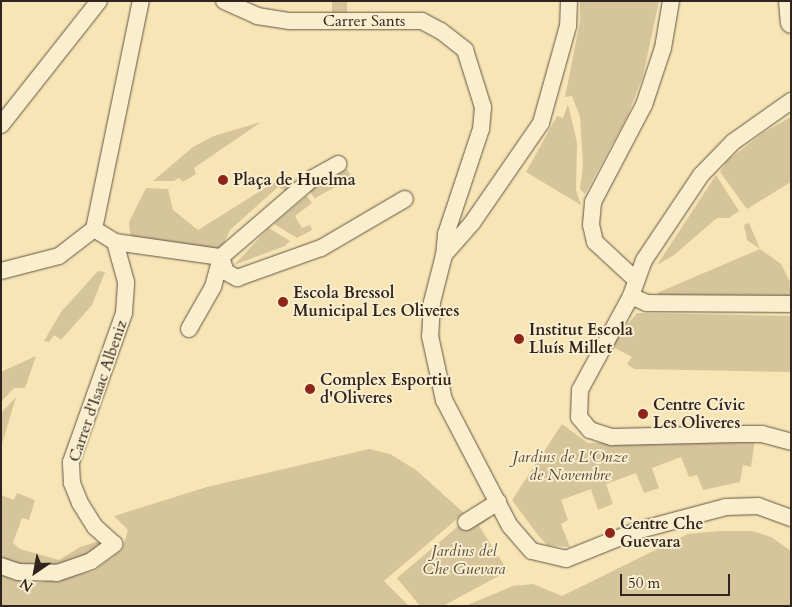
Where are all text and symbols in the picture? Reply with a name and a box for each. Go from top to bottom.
street label: Carrer Sants [323,11,405,31]
place label: Plaça de Huelma [233,170,356,190]
marker: Plaça de Huelma [217,174,229,186]
place label: Escola Bressol Municipal Les Oliveres [293,283,459,321]
marker: Escola Bressol Municipal Les Oliveres [277,296,289,308]
street label: Carrer d'Isaac Albeniz [65,318,131,464]
place label: Institut Escola Lluís Millet [529,320,633,358]
marker: Institut Escola Lluís Millet [513,333,525,345]
place label: Complex Esportiu d'Oliveres [320,370,452,408]
marker: Complex Esportiu d'Oliveres [304,383,316,395]
place label: Centre Cívic Les Oliveres [653,395,745,433]
marker: Centre Cívic Les Oliveres [637,408,649,420]
park label: Jardins de L'Onze de Novembre [513,447,627,485]
place label: Centre Che Guevara [620,514,703,552]
marker: Centre Che Guevara [604,527,616,539]
park label: Jardins del Che Guevara [423,541,505,579]
north arrow [10,547,60,597]
scale bar [622,564,732,596]
text: 50 m [628,573,660,593]
text: N [16,574,37,596]

